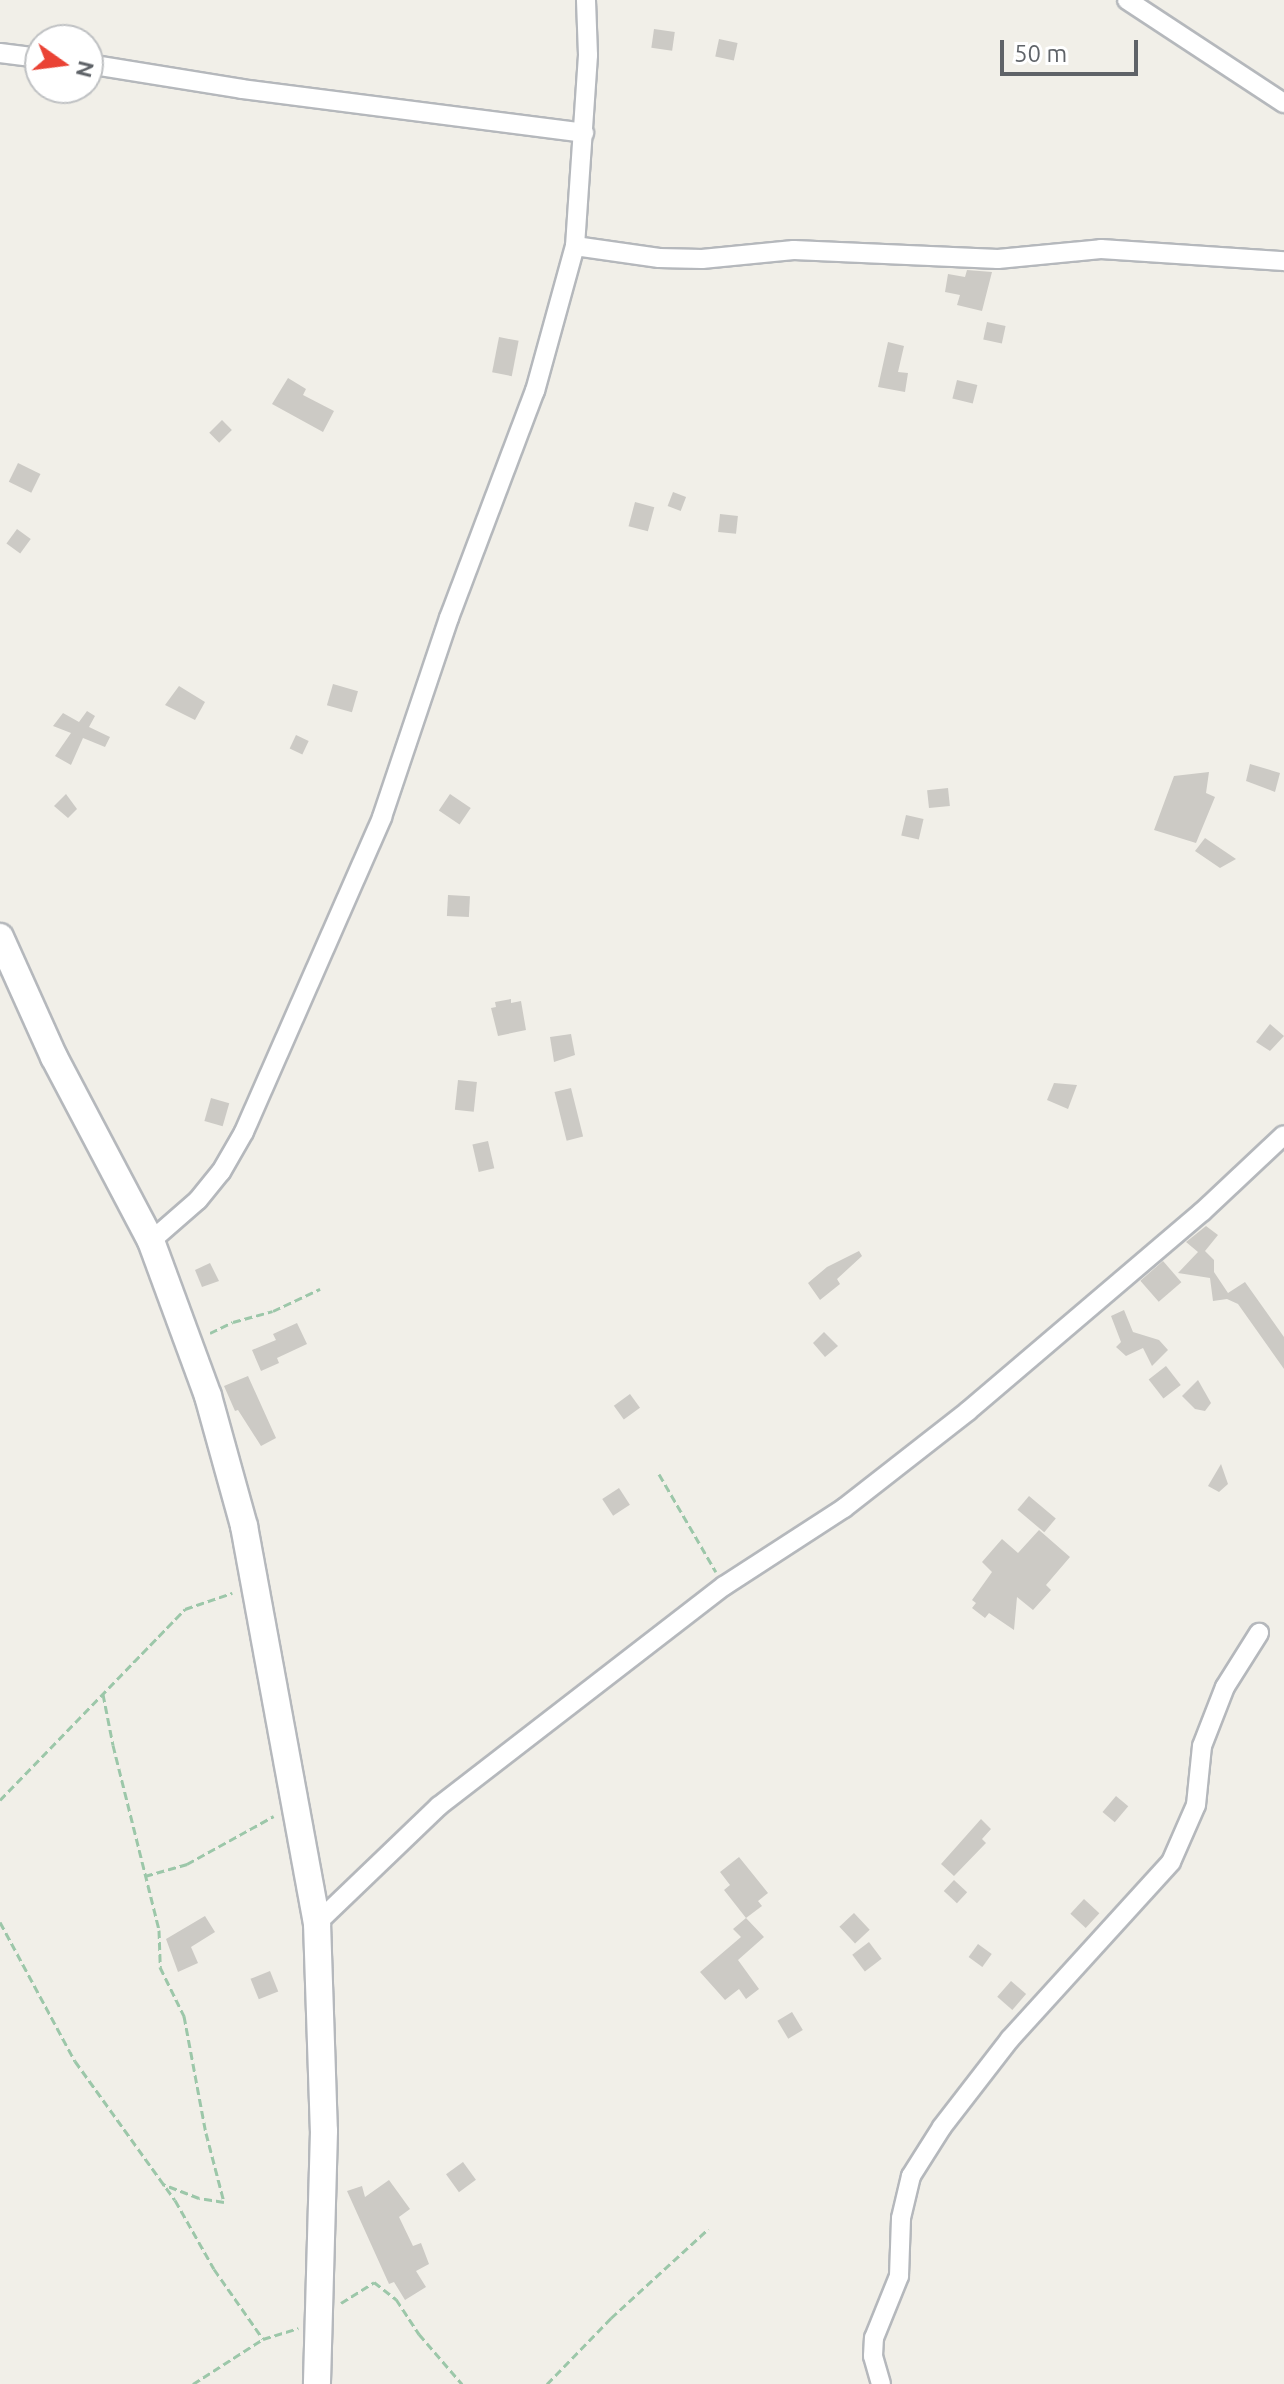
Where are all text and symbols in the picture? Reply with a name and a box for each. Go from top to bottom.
north arrow [24,24,104,104]
scale bar [1004,24,1142,74]
text: 50 m [1014,40,1067,67]
text: N [72,58,100,80]

